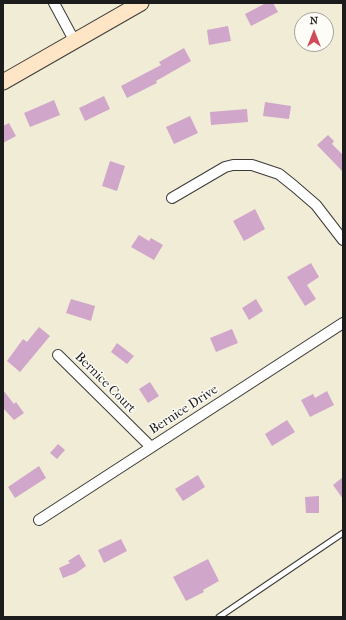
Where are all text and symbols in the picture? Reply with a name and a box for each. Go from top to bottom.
north arrow [294,12,334,52]
text: N [310,14,318,27]
street label: Bernice Court [71,349,139,417]
street label: Bernice Drive [147,382,221,438]

